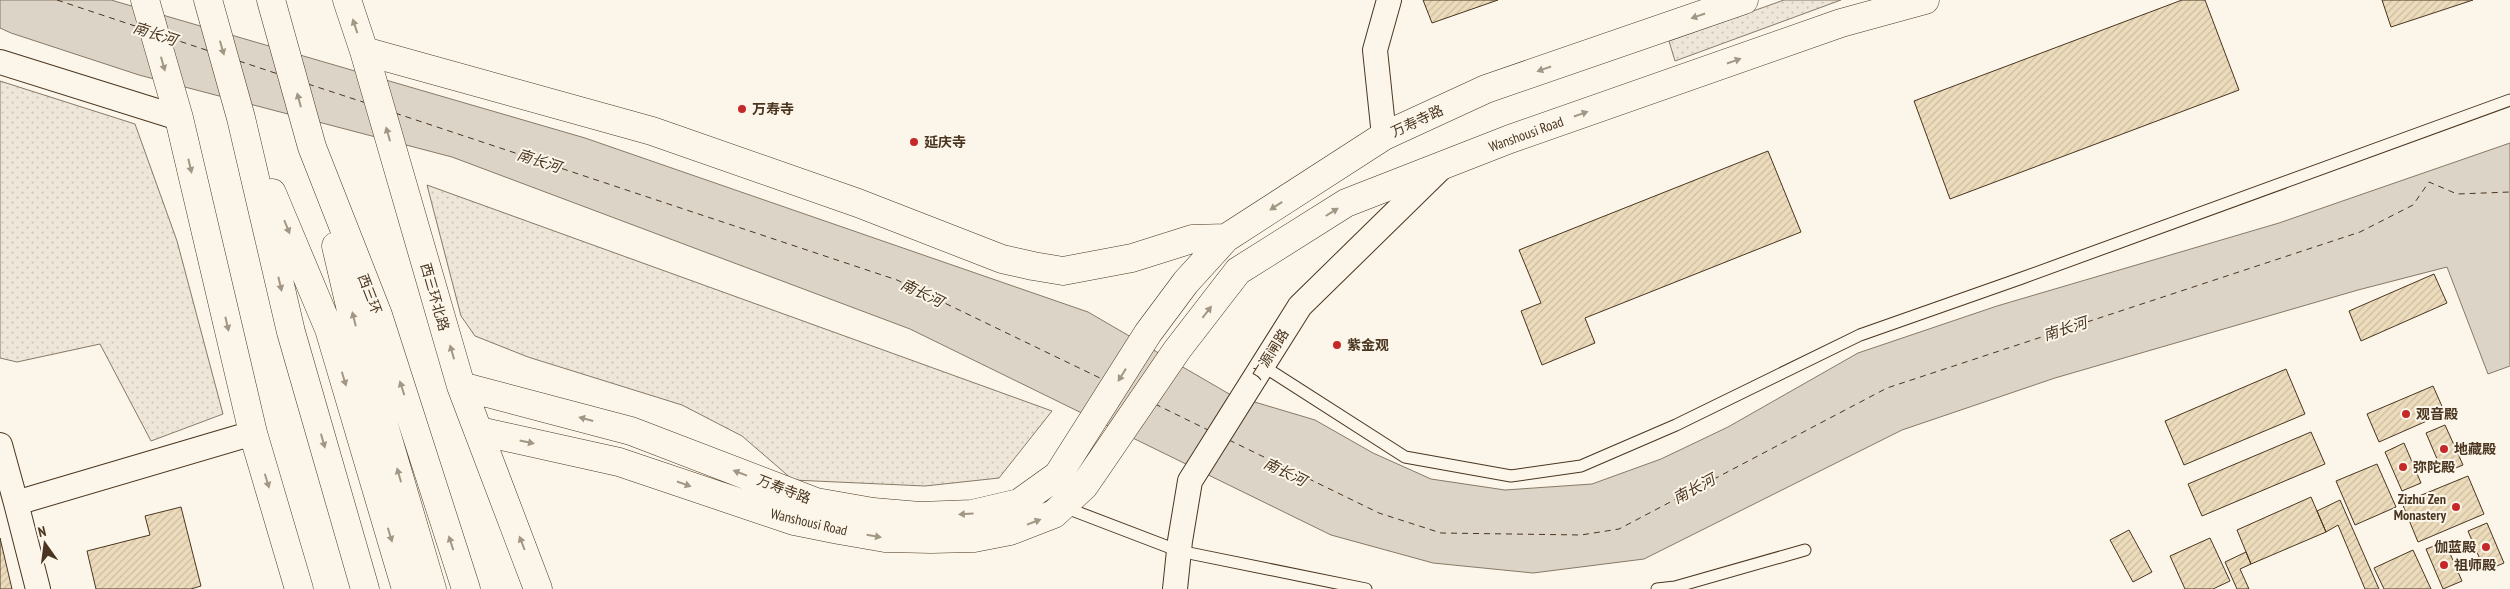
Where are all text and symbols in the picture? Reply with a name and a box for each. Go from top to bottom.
one-way arrow [1690,13,1705,20]
water label: 南长河 [131,18,182,50]
one-way arrow [351,18,358,33]
one-way arrow [218,41,226,56]
one-way arrow [160,56,168,71]
one-way arrow [1727,57,1742,64]
one-way arrow [1536,65,1551,73]
one-way arrow [295,93,303,108]
place label: 万寿寺 [752,100,794,118]
street label: 万寿寺路 [1388,101,1446,141]
marker: 万寿寺 [736,103,748,115]
one-way arrow [1574,110,1589,118]
street label: Wanshousi Road [1486,112,1566,156]
one-way arrow [384,127,392,142]
place label: 延庆寺 [924,133,966,151]
marker: 延庆寺 [908,136,920,148]
water label: 南长河 [515,145,566,177]
one-way arrow [186,158,194,173]
one-way arrow [1269,201,1282,210]
one-way arrow [1326,207,1339,216]
one-way arrow [283,220,291,235]
street label: 西三环北路 [417,261,453,333]
street label: 西三环 [354,271,386,317]
water label: 南长河 [898,274,949,312]
one-way arrow [276,277,284,292]
one-way arrow [1201,306,1212,319]
one-way arrow [349,311,357,326]
water label: 南长河 [2041,312,2092,345]
one-way arrow [223,316,231,331]
street label: 广源闸路 [1248,325,1292,383]
place label: 紫金观 [1347,336,1389,354]
marker: 紫金观 [1331,339,1343,351]
one-way arrow [447,345,455,360]
one-way arrow [1117,368,1127,381]
one-way arrow [340,372,348,387]
one-way arrow [397,380,405,395]
place label: 观音殿 [2416,405,2458,423]
marker: 观音殿 [2400,408,2412,420]
one-way arrow [579,415,594,423]
one-way arrow [319,434,327,449]
one-way arrow [520,438,535,446]
place label: 地藏殿 [2454,440,2496,458]
marker: 地藏殿 [2438,443,2450,455]
water label: 南长河 [1261,453,1312,491]
place label: 弥陀殿 [2413,458,2455,476]
marker: 弥陀殿 [2397,461,2409,473]
one-way arrow [394,467,402,482]
water label: 南长河 [1669,468,1721,508]
one-way arrow [732,469,747,476]
street label: 万寿寺路 [755,471,813,507]
one-way arrow [264,474,272,489]
one-way arrow [677,480,692,488]
place label: Zizhu Zen Monastery [2394,490,2446,524]
marker: Zizhu Zen Monastery [2450,501,2462,513]
street label: Wanshousi Road [769,504,849,540]
one-way arrow [957,511,973,519]
one-way arrow [1027,518,1042,526]
north arrow [20,519,70,569]
text: N [36,522,48,541]
one-way arrow [386,528,394,543]
one-way arrow [866,532,882,540]
one-way arrow [447,535,455,550]
one-way arrow [518,535,526,550]
place label: 伽蓝殿 [2434,538,2476,556]
marker: 伽蓝殿 [2480,541,2492,553]
place label: 祖师殿 [2454,556,2496,574]
marker: 祖师殿 [2438,559,2450,571]

